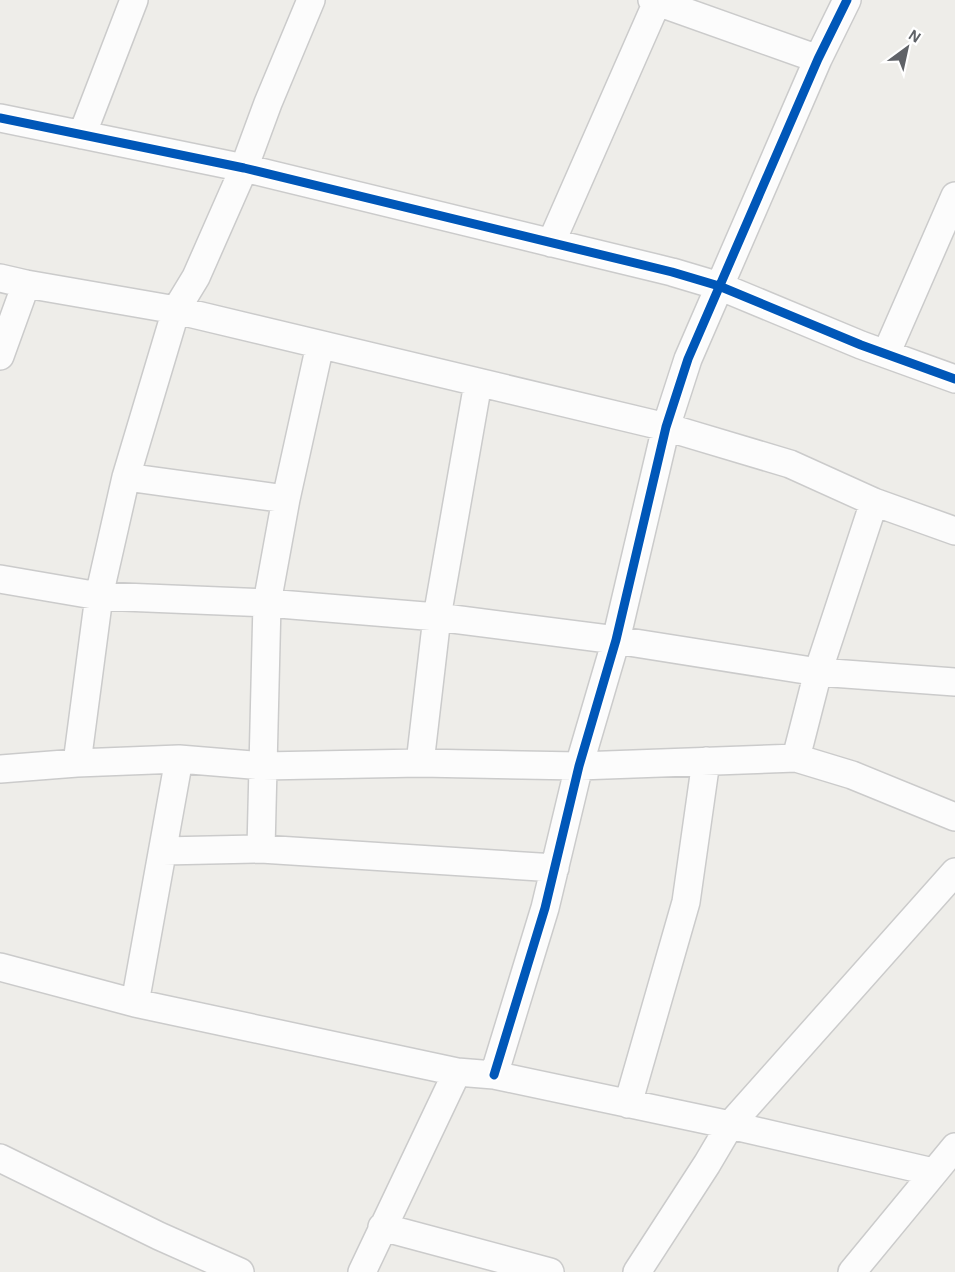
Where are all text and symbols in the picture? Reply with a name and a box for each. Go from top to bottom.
north arrow [877,18,937,78]
text: N [906,27,924,46]

